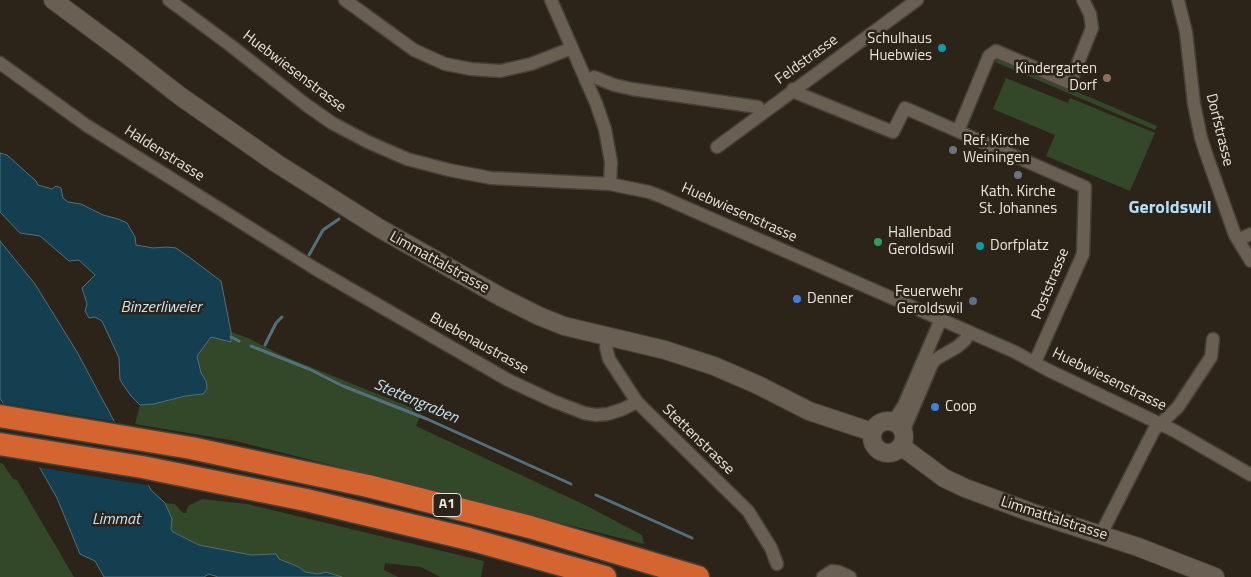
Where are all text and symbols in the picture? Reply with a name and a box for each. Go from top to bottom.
street label: Huebwiesenstrasse [239,27,349,117]
place label: Schulhaus Huebwies [867,30,932,65]
street label: Feldstrasse [772,31,842,89]
marker: Schulhaus Huebwies [936,42,948,54]
place label: Kindergarten Dorf [1015,60,1097,95]
marker: Kindergarten Dorf [1101,72,1113,84]
street label: Dorfstrasse [1201,92,1237,168]
street label: Haldenstrasse [121,122,207,186]
place label: Ref. Kirche Weiningen [963,132,1030,167]
marker: Ref. Kirche Weiningen [947,144,959,156]
marker: Kath. Kirche St. Johannes [1012,169,1024,181]
street label: Huebwiesenstrasse [678,179,800,247]
place label: Kath. Kirche St. Johannes [979,183,1057,218]
district label: Geroldswil [1128,198,1212,220]
place label: Hallenbad Geroldswil [888,224,954,259]
street label: Limmattalstrasse [386,228,492,298]
marker: Hallenbad Geroldswil [872,236,884,248]
place label: Dorfplatz [990,237,1049,255]
marker: Dorfplatz [974,240,986,252]
street label: Poststrasse [1029,246,1073,322]
place label: Feuerwehr Geroldswil [895,283,963,318]
place label: Denner [807,290,853,308]
marker: Denner [791,293,803,305]
marker: Feuerwehr Geroldswil [967,295,979,307]
water label: Binzerliweier [121,298,201,318]
street label: Buebenaustrasse [426,309,532,379]
street label: Huebwiesenstrasse [1049,345,1169,415]
water label: Stettengraben [371,376,461,428]
place label: Coop [945,398,977,416]
street label: Stettenstrasse [658,401,738,479]
marker: Coop [929,401,941,413]
street label: Limmattalstrasse [998,493,1110,545]
road number: A1 [433,494,461,516]
water label: Limmat [92,510,140,530]

